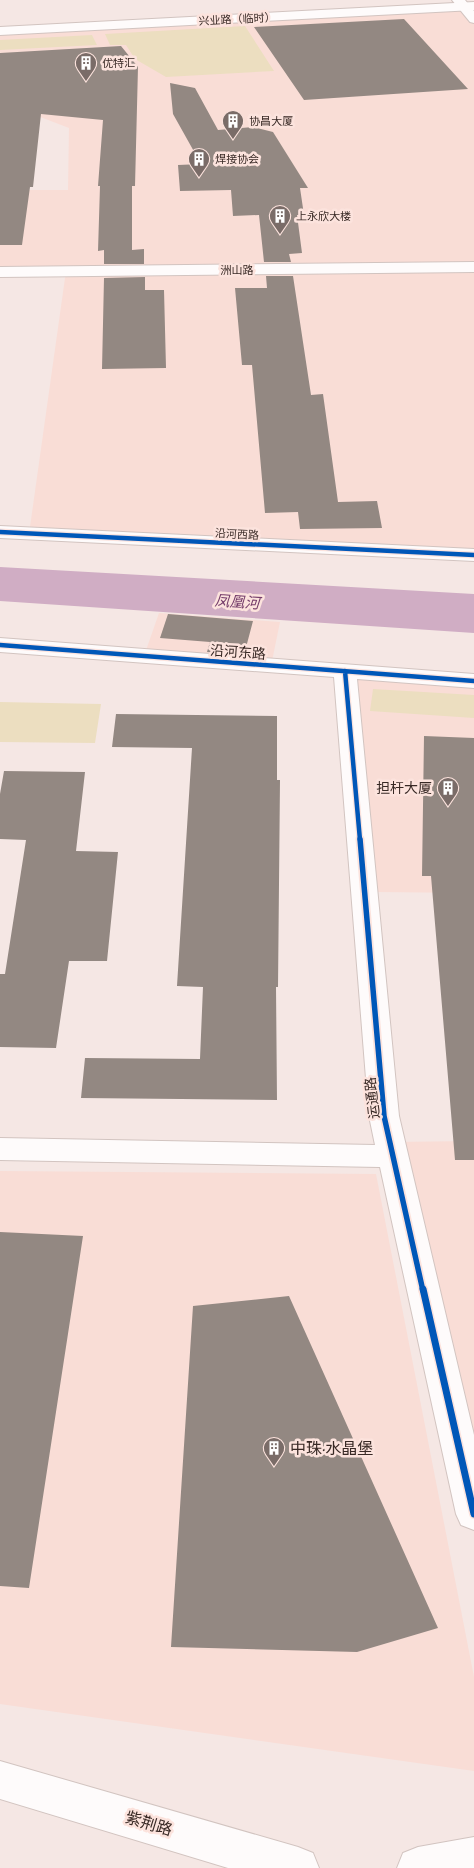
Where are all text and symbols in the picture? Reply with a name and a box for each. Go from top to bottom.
street label: 兴业路（临时） [198,11,276,28]
building icon: 优特汇 [74,51,98,82]
place label: 优特汇 [102,57,135,70]
building icon: 协昌大厦 [221,109,245,140]
place label: 协昌大厦 [249,115,293,128]
building icon: 焊接协会 [187,147,211,178]
place label: 焊接协会 [215,153,259,166]
building icon: 上永欣大楼 [268,204,292,235]
place label: 上永欣大楼 [296,210,351,223]
street label: 洲山路 [221,264,254,277]
street label: 沿河西路 [215,527,259,542]
water label: 凤凰河 [214,591,263,614]
street label: 沿河东路 [209,642,266,663]
building icon: 担杆大厦 [436,776,460,807]
place label: 担杆大厦 [376,780,432,797]
street label: 运通路 [362,1076,383,1120]
building icon: 中珠·水晶堡 [262,1436,286,1467]
place label: 中珠·水晶堡 [290,1440,373,1459]
street label: 紫荆路 [123,1808,174,1841]

